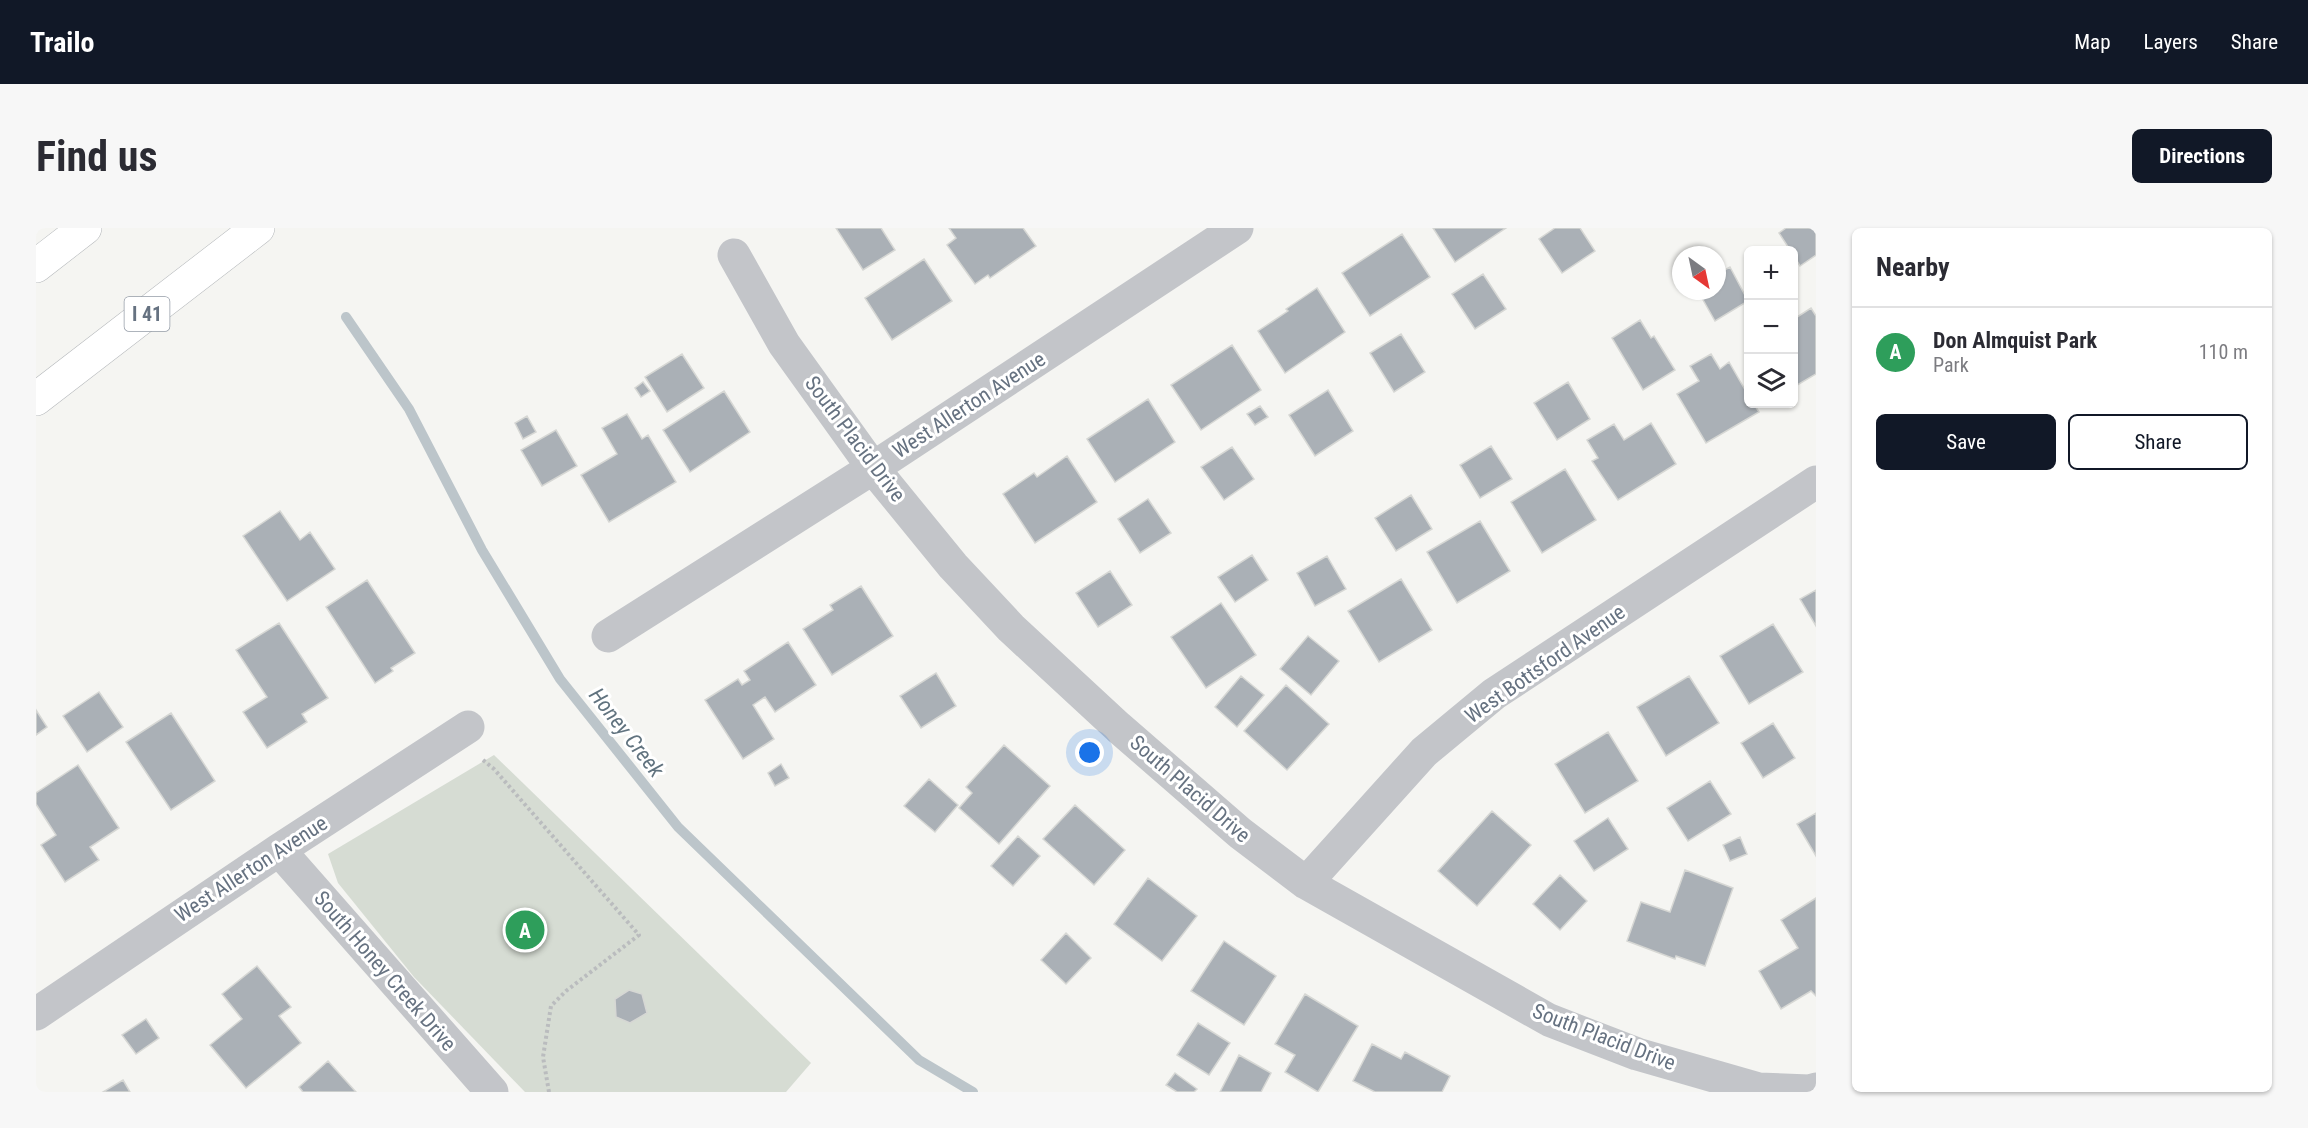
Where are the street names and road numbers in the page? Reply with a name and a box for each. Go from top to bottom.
road number: I 41 [124,297,170,331]
street label: West Allerton Avenue [888,347,1050,463]
street label: South Placid Drive [800,372,910,507]
street label: West Bottsford Avenue [1461,600,1630,728]
street label: South Placid Drive [1125,730,1255,848]
street label: West Allerton Avenue [170,811,332,927]
street label: South Honey Creek Drive [309,886,461,1056]
street label: South Placid Drive [1529,999,1679,1075]

